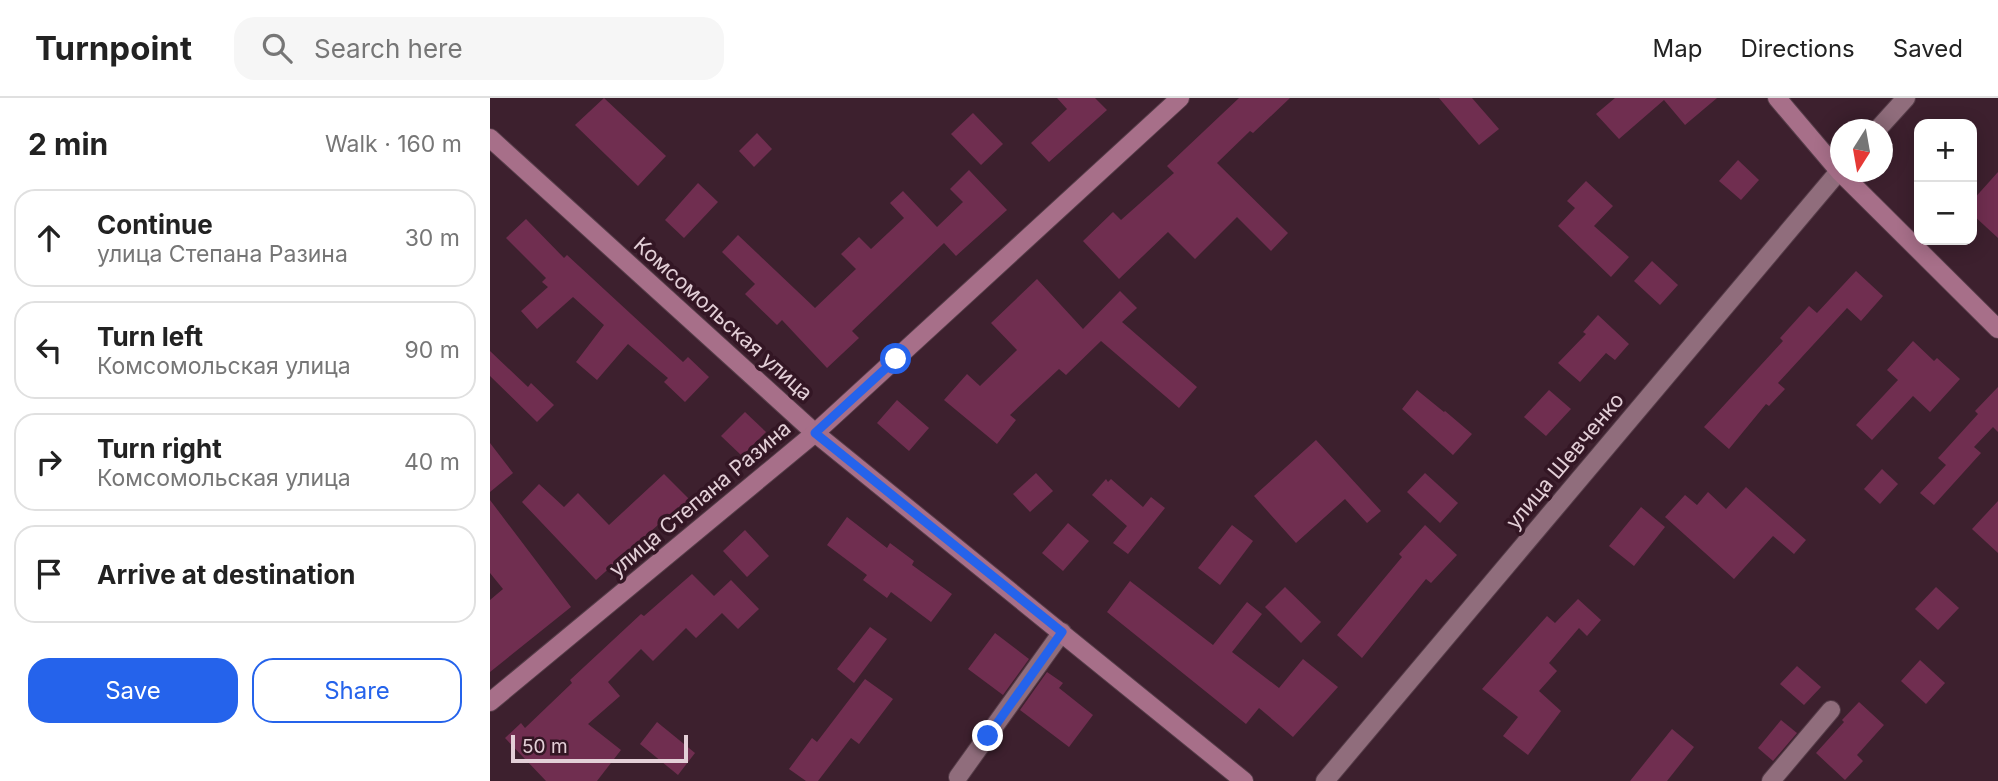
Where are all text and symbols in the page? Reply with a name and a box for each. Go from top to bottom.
search box [234,17,724,80]
text: Turnpoint [35,28,192,68]
icon: search [258,29,296,67]
text: Search here [314,33,463,64]
text: Map [1653,34,1702,63]
text: Directions [1740,34,1855,63]
text: Saved [1893,34,1963,63]
north arrow [1830,119,1893,182]
map controls [1914,119,1977,245]
button: + [1914,119,1977,182]
text: 2 min [28,126,108,162]
text: Walk · 160 m [325,130,462,158]
button: − [1914,182,1977,245]
text: Continue [97,209,213,240]
icon: ahead [30,219,68,257]
text: 30 m [405,224,460,252]
street label: Комсомольская улица [629,232,818,405]
text: улица Степана Разина [97,240,348,268]
text: Turn left [97,321,203,352]
icon: left [30,331,68,369]
text: 90 m [405,336,460,364]
route start [880,343,911,374]
text: Комсомольская улица [97,352,351,380]
street label: улица Шевченко [1500,387,1629,534]
street label: улица Степана Разина [604,415,795,582]
text: Turn right [97,433,222,464]
icon: right [30,443,68,481]
text: 40 m [404,448,460,476]
text: Комсомольская улица [97,464,351,492]
icon: arrive [30,555,68,593]
text: Arrive at destination [97,559,356,590]
button: Save [28,658,238,723]
button: Share [252,658,462,723]
route end [972,720,1003,751]
scale bar [511,732,688,764]
text: 50 m [522,735,568,758]

